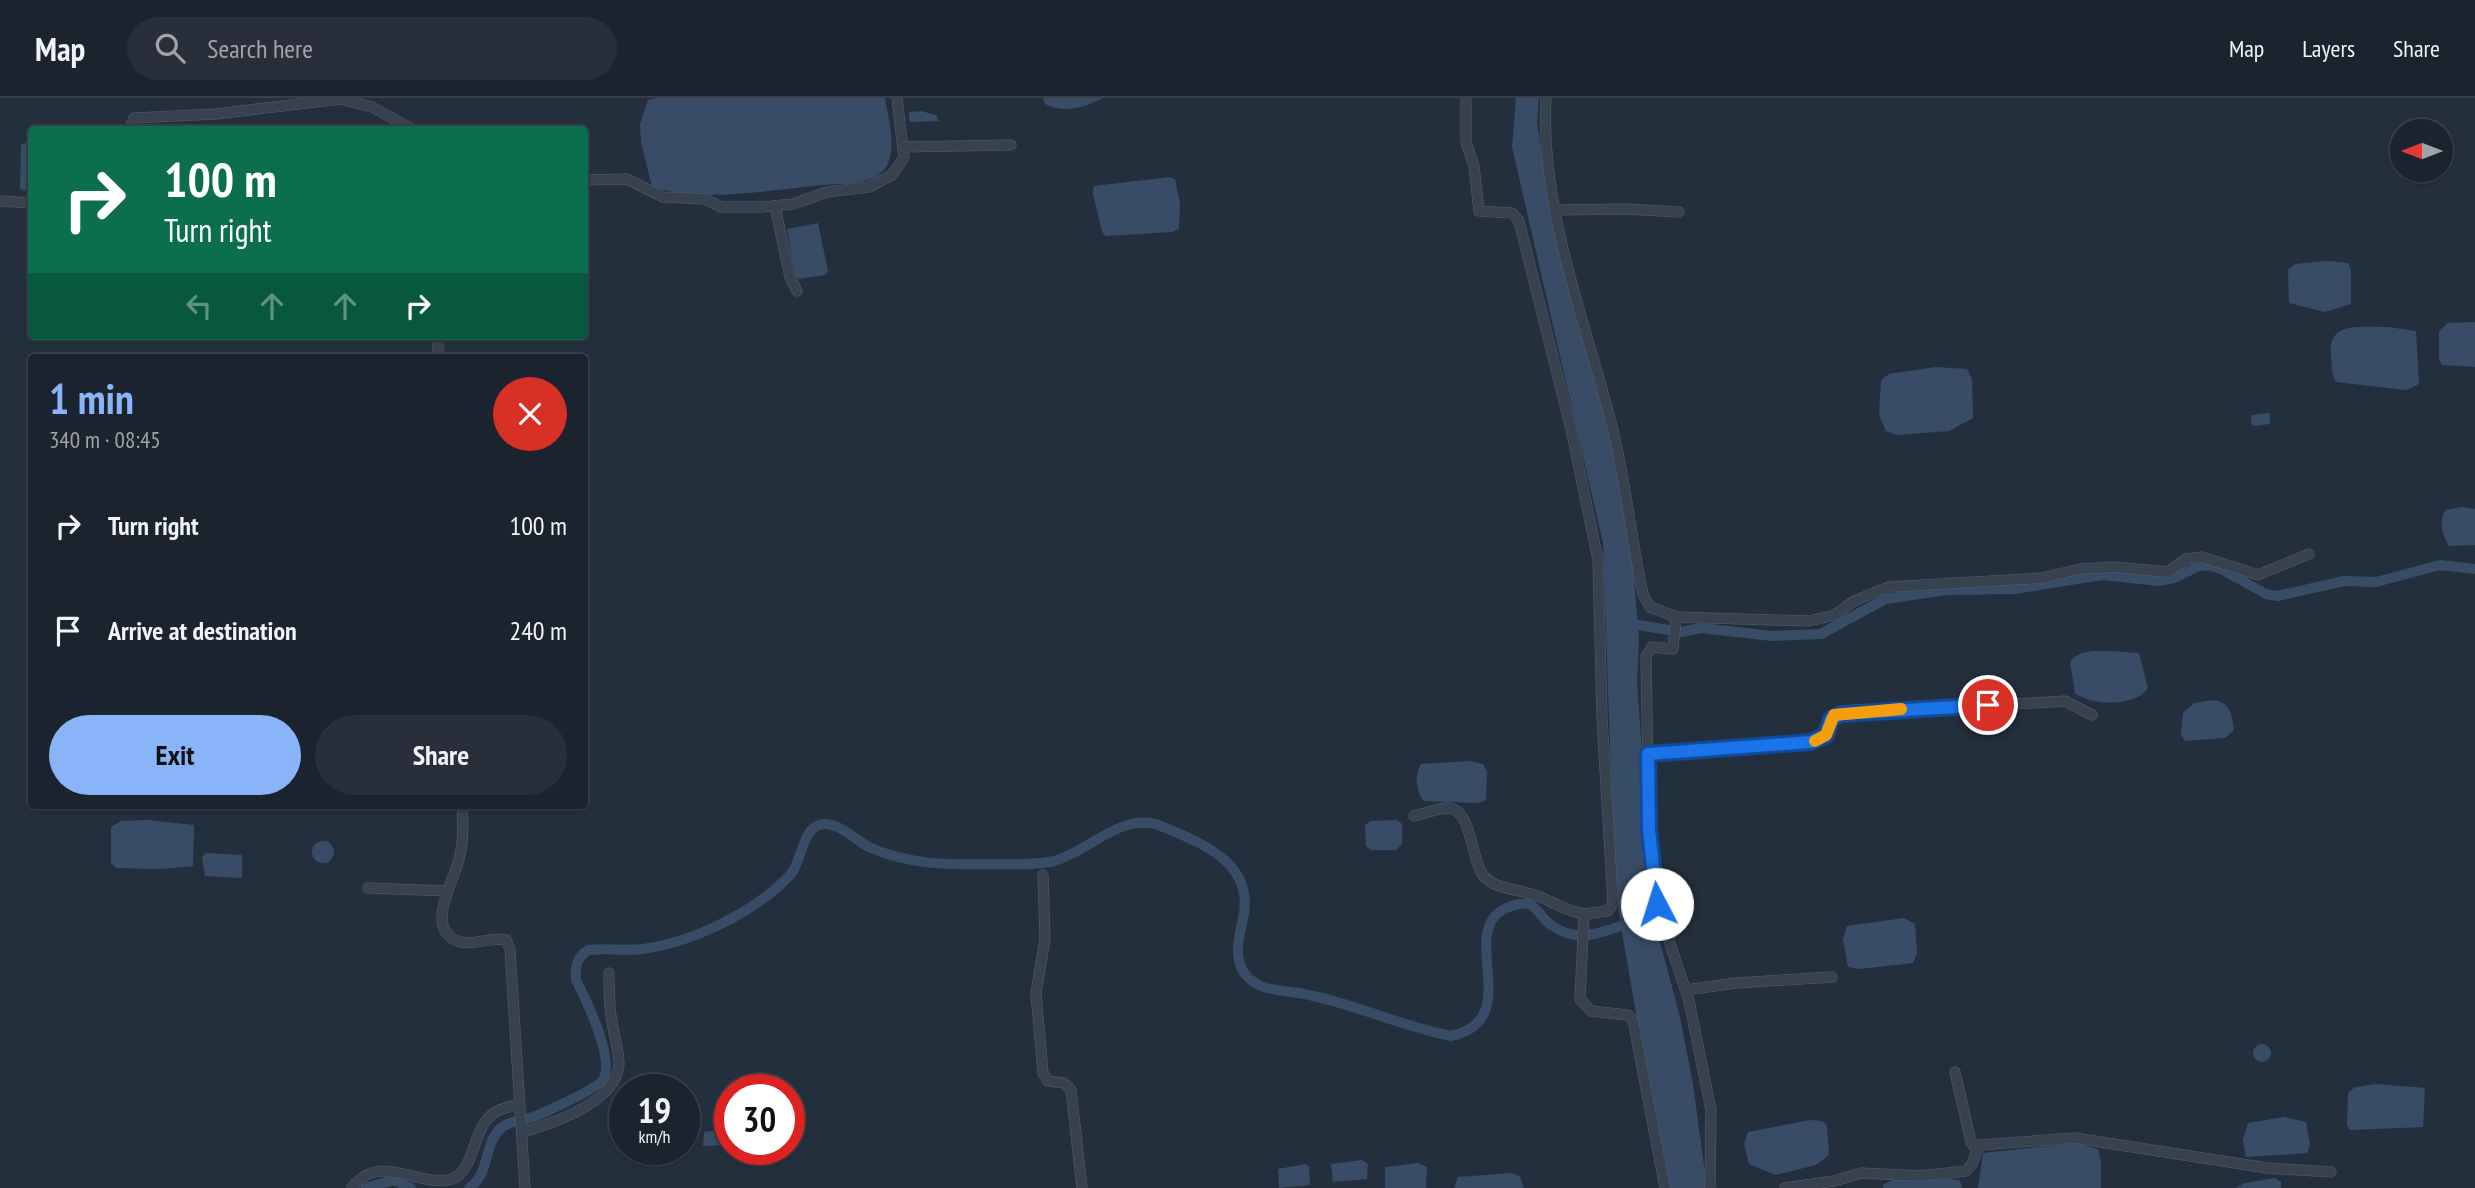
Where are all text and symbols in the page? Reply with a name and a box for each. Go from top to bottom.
search box [127,17,617,80]
text: Map [35,27,85,70]
icon: search [151,29,189,67]
text: Search here [207,32,313,65]
text: Map [2229,33,2264,64]
text: Layers [2302,33,2355,64]
text: Share [2393,33,2440,64]
north arrow [2390,119,2454,182]
map controls [2390,119,2453,182]
text: 100 m [164,147,277,211]
icon: right [49,154,140,245]
text: Turn right [164,209,272,251]
icon: left [180,287,218,325]
icon: ahead [253,287,291,325]
icon: ahead [326,287,364,325]
icon: right [399,287,437,325]
text: 1 min [49,371,134,426]
button: close [493,377,567,451]
text: 340 m · 08:45 [49,425,161,454]
icon: right [49,507,87,545]
text: Turn right [108,509,199,542]
text: 100 m [509,509,567,542]
icon: arrive [49,612,87,650]
text: Arrive at destination [108,614,297,647]
text: 240 m [509,614,567,647]
pin [1958,675,2018,735]
icon: arrive [1969,686,2007,724]
button: Exit [49,715,301,795]
button: Share [315,715,567,795]
position arrow [1620,867,1694,941]
speed limit sign: 30 [714,1074,805,1165]
text: 19 [638,1087,671,1133]
text: km/h [639,1125,670,1148]

